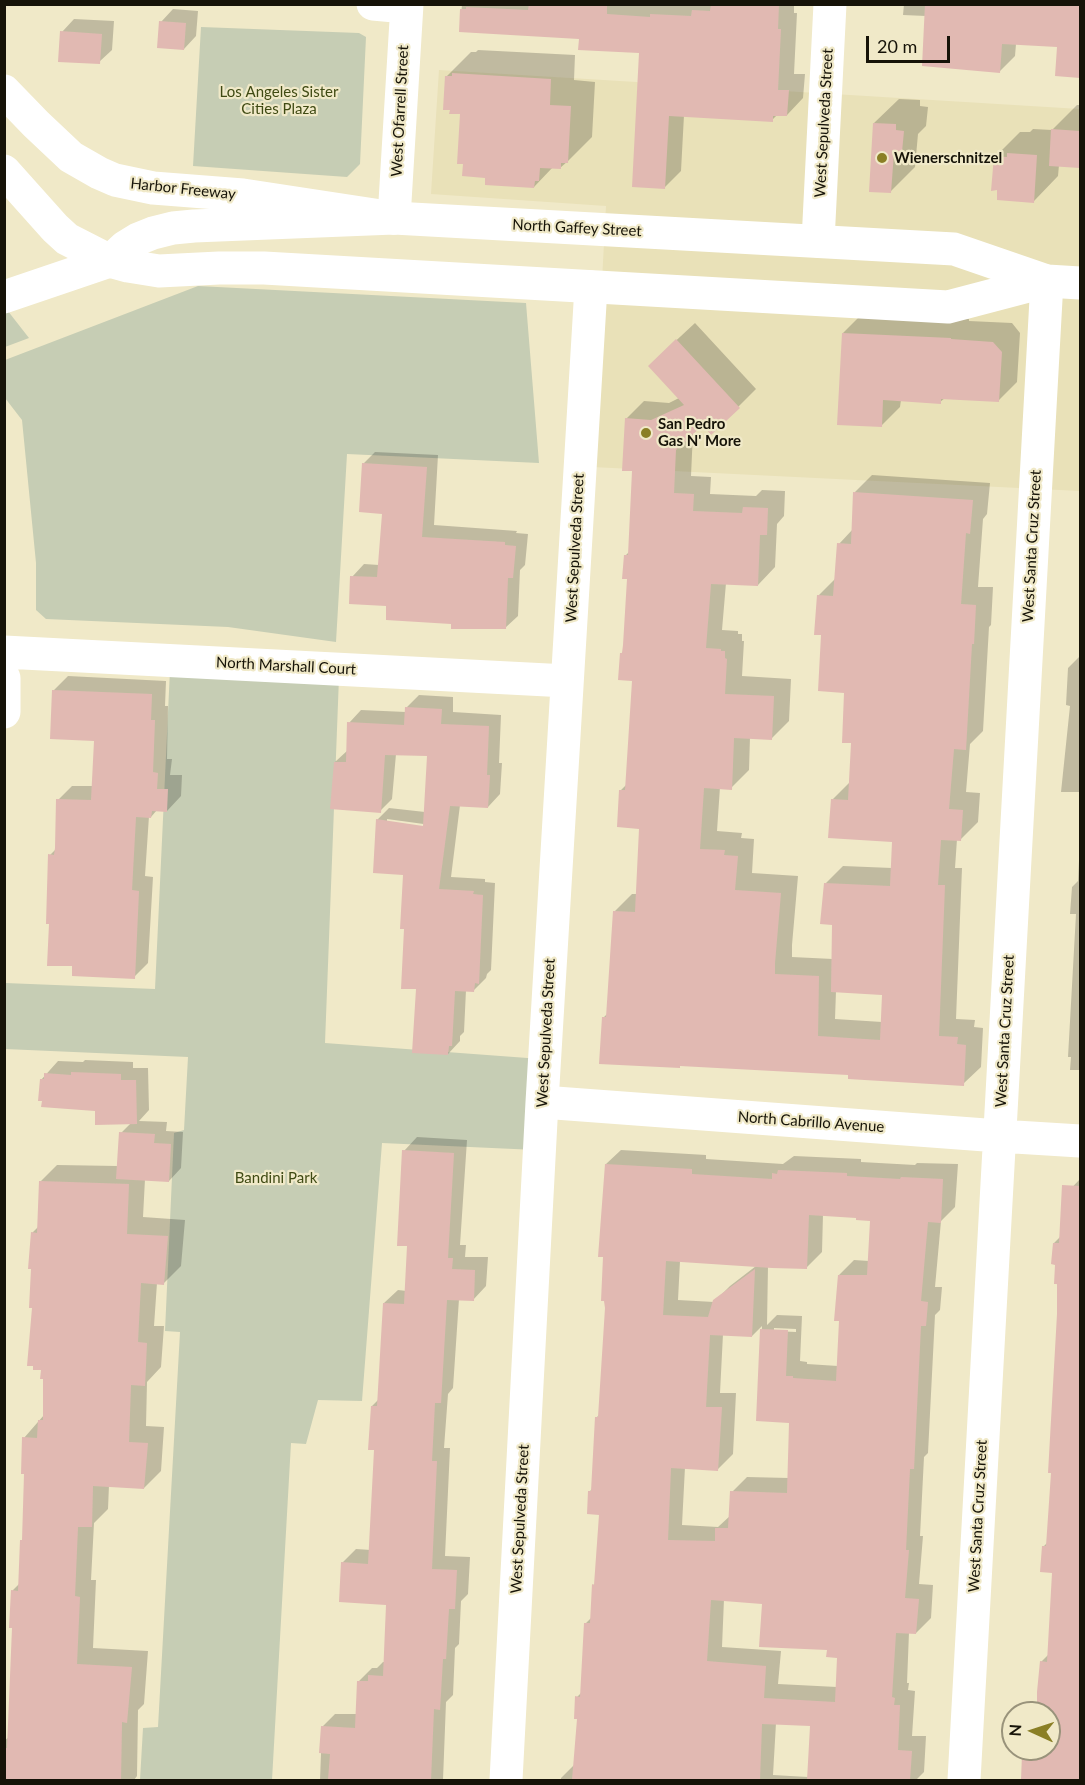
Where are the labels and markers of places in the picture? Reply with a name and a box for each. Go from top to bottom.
place label: Wienerschnitzel [894,149,1002,167]
marker: Wienerschnitzel [875,151,889,165]
place label: San Pedro Gas N' More [658,415,741,450]
marker: San Pedro Gas N' More [639,426,653,440]

